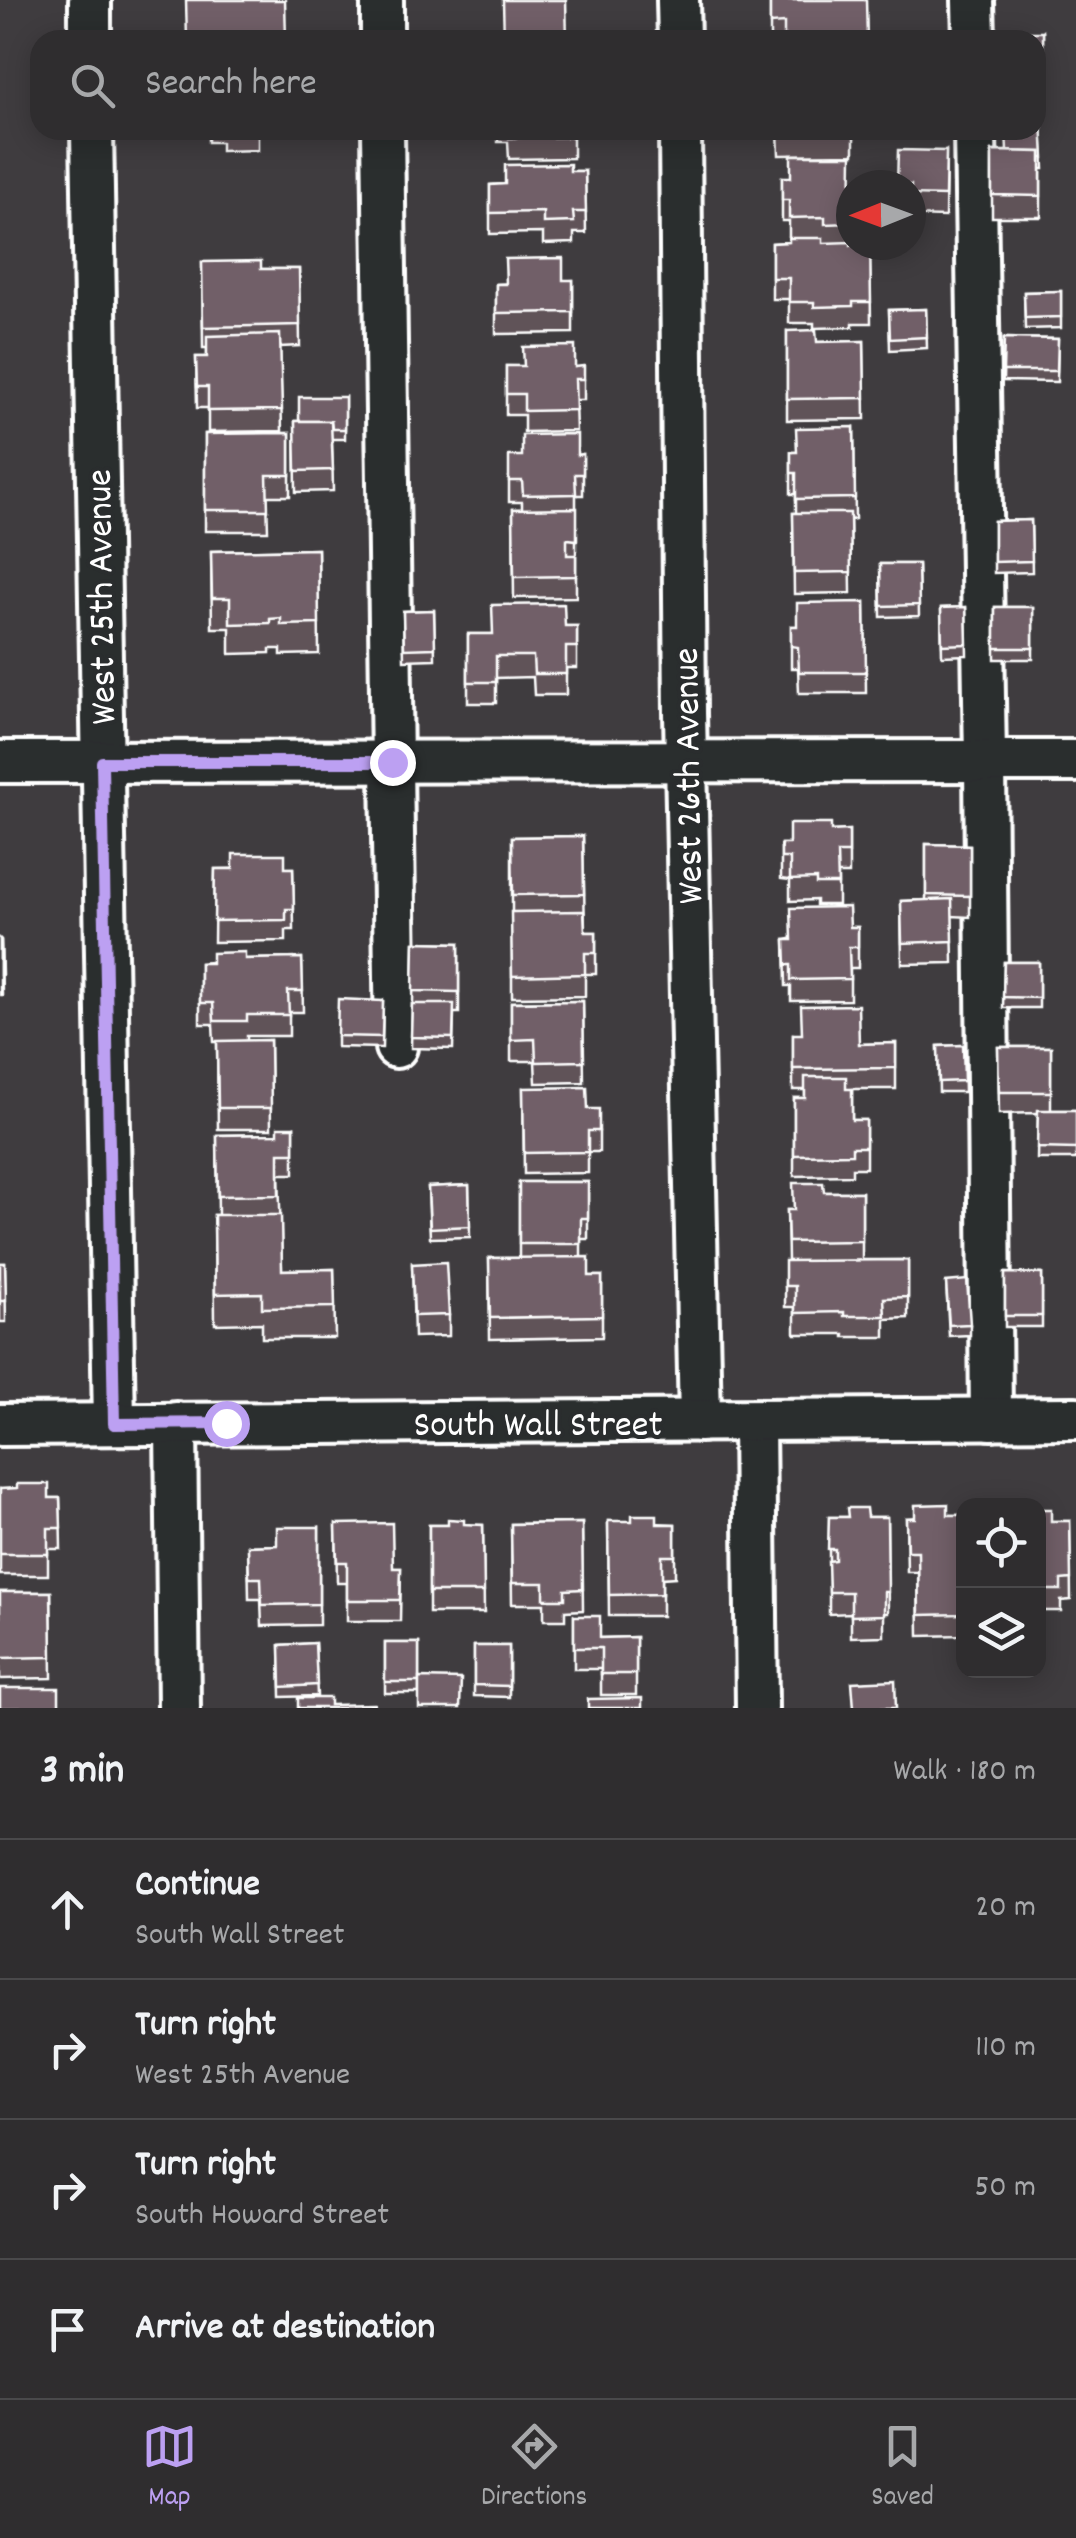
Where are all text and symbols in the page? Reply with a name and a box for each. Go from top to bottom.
search box [30,30,1046,140]
icon: search [65,58,120,113]
text: Search here [145,58,317,113]
north arrow [836,170,926,260]
street label: West 25th Avenue [75,469,134,725]
street label: West 26th Avenue [662,647,721,905]
route end [370,740,416,786]
street label: South Wall Street [414,1400,662,1455]
route start [204,1401,250,1447]
map controls [956,1498,1046,1678]
button: locate [956,1498,1046,1588]
button: layers [956,1588,1046,1678]
text: 3 min [40,1743,124,1803]
text: Walk · 180 m [893,1750,1036,1796]
text: Continue [135,1859,260,1914]
icon: ahead [40,1882,95,1937]
text: 20 m [975,1886,1036,1932]
text: South Wall Street [135,1914,345,1960]
text: Turn right [135,1999,276,2054]
icon: right [40,2022,95,2077]
text: 110 m [975,2026,1036,2072]
text: West 25th Avenue [135,2054,350,2100]
text: Turn right [135,2139,276,2194]
icon: right [40,2162,95,2217]
text: 50 m [974,2166,1036,2212]
text: South Howard Street [135,2194,389,2240]
icon: arrive [40,2302,95,2357]
text: Arrive at destination [135,2302,435,2357]
tab: Map [142,2419,197,2519]
tab: Directions [481,2419,587,2519]
tab: Saved [871,2419,934,2519]

